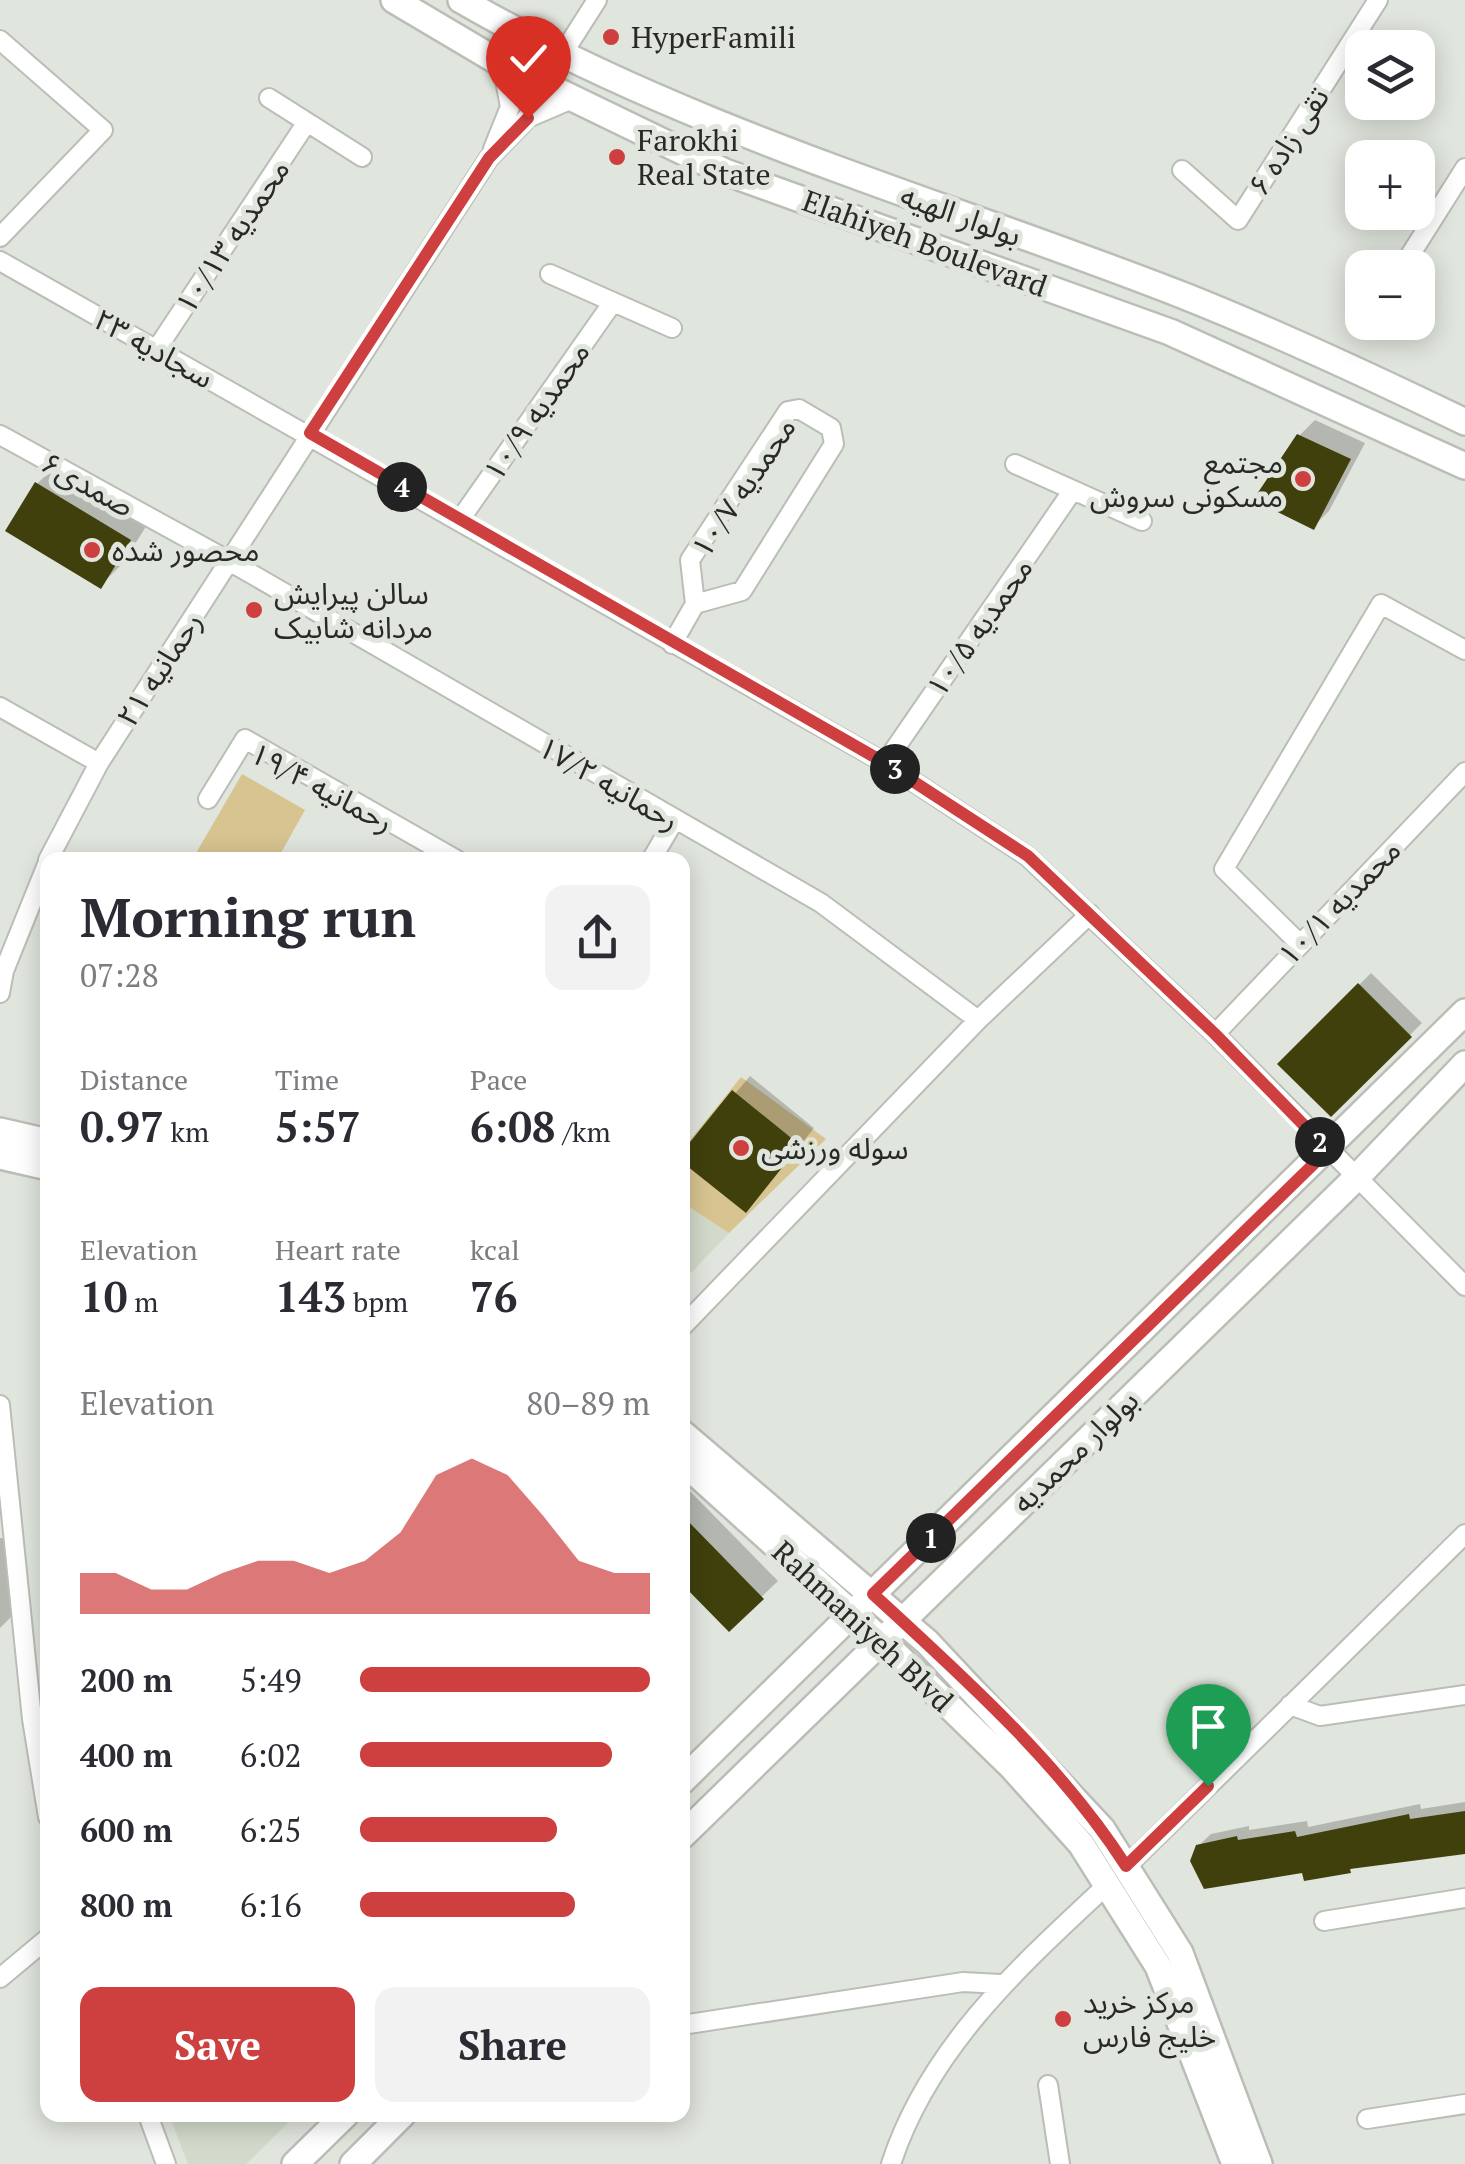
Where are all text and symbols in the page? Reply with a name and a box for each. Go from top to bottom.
pin [486,16,571,119]
place label: HyperFamili [631,17,796,57]
marker: HyperFamili [600,26,622,48]
map controls [1345,30,1435,340]
button: layers [1345,30,1435,120]
icon: check [501,31,556,86]
street label: تقی زاده ۶ [1238,79,1338,203]
place label: Farokhi Real State [637,120,771,194]
button: + [1345,140,1435,230]
marker: Farokhi Real State [606,146,628,168]
street label: محمدیه ۱۰/۱۳ [166,151,298,321]
street label: بولوار الهیه [895,175,1027,255]
street label: Elahiyeh Boulevard [797,180,1053,306]
button: − [1345,250,1435,340]
street label: سجادیه ۲۳ [87,299,221,397]
street label: محمدیه ۱۰/۹ [473,334,599,488]
street label: محمدیه ۱۰/۷ [681,409,805,565]
street label: صمدی۶ [34,442,142,526]
place label: مجتمع مسکونی سروش [1090,442,1283,516]
pin: 4 [377,462,427,512]
text: 4 [394,468,410,505]
marker: مجتمع مسکونی سروش [1292,468,1314,490]
place label: محصور شده [112,530,259,570]
marker: محصور شده [81,539,103,561]
street label: محمدیه ۱۰/۵ [916,550,1042,704]
place label: سالن پیرایش مردانه شابیک [274,573,433,647]
marker: سالن پیرایش مردانه شابیک [243,599,265,621]
street label: رحمانیه ۲۱ [107,604,211,734]
street label: رحمانیه ۱۷/۲ [531,727,687,839]
street label: رحمانیه ۱۹/۴ [244,733,400,841]
pin: 3 [870,744,920,794]
text: 3 [887,750,903,787]
street label: محمدیه ۱۰/۱ [1269,830,1409,974]
text: Morning run [80,880,416,953]
button: share [545,885,650,990]
text: 07:28 [80,954,159,996]
text: Distance [80,1061,188,1098]
text: Time [275,1061,339,1098]
text: Pace [470,1061,527,1098]
text: 0.97 [80,1098,164,1154]
text: 5:57 [275,1098,361,1154]
text: 6:08 [470,1098,556,1154]
text: km [164,1113,209,1150]
text: /km [556,1113,611,1150]
pin: 2 [1295,1117,1345,1167]
text: 2 [1312,1123,1328,1160]
place label: سوله ورزشی [761,1128,908,1168]
marker: سوله ورزشی [730,1137,752,1159]
text: Elevation [80,1231,198,1268]
text: Heart rate [275,1231,401,1268]
text: kcal [470,1231,520,1268]
text: 10 [80,1268,127,1324]
text: 143 [275,1268,346,1324]
text: 76 [470,1268,517,1324]
text: m [127,1283,158,1320]
text: bpm [346,1283,408,1320]
street label: بولوار محمدیه [1003,1381,1147,1521]
text: Elevation [80,1382,214,1424]
text: 80–89 m [526,1382,650,1424]
pin: 1 [906,1513,956,1563]
text: 1 [923,1519,939,1556]
street label: Rahmaniyeh Blvd [764,1532,962,1720]
text: 200 m [80,1659,172,1701]
text: 5:49 [240,1659,302,1701]
pin [1166,1684,1251,1787]
icon: arrive [1181,1699,1236,1754]
text: 400 m [80,1734,172,1776]
text: 6:02 [240,1734,302,1776]
text: 600 m [80,1809,172,1851]
text: 6:25 [240,1809,302,1851]
text: 800 m [80,1884,172,1926]
text: 6:16 [240,1884,302,1926]
place label: مرکز خرید خلیج فارس [1083,1982,1216,2059]
button: Save [80,1987,355,2102]
button: Share [375,1987,650,2102]
marker: مرکز خرید خلیج فارس [1052,2008,1074,2030]

